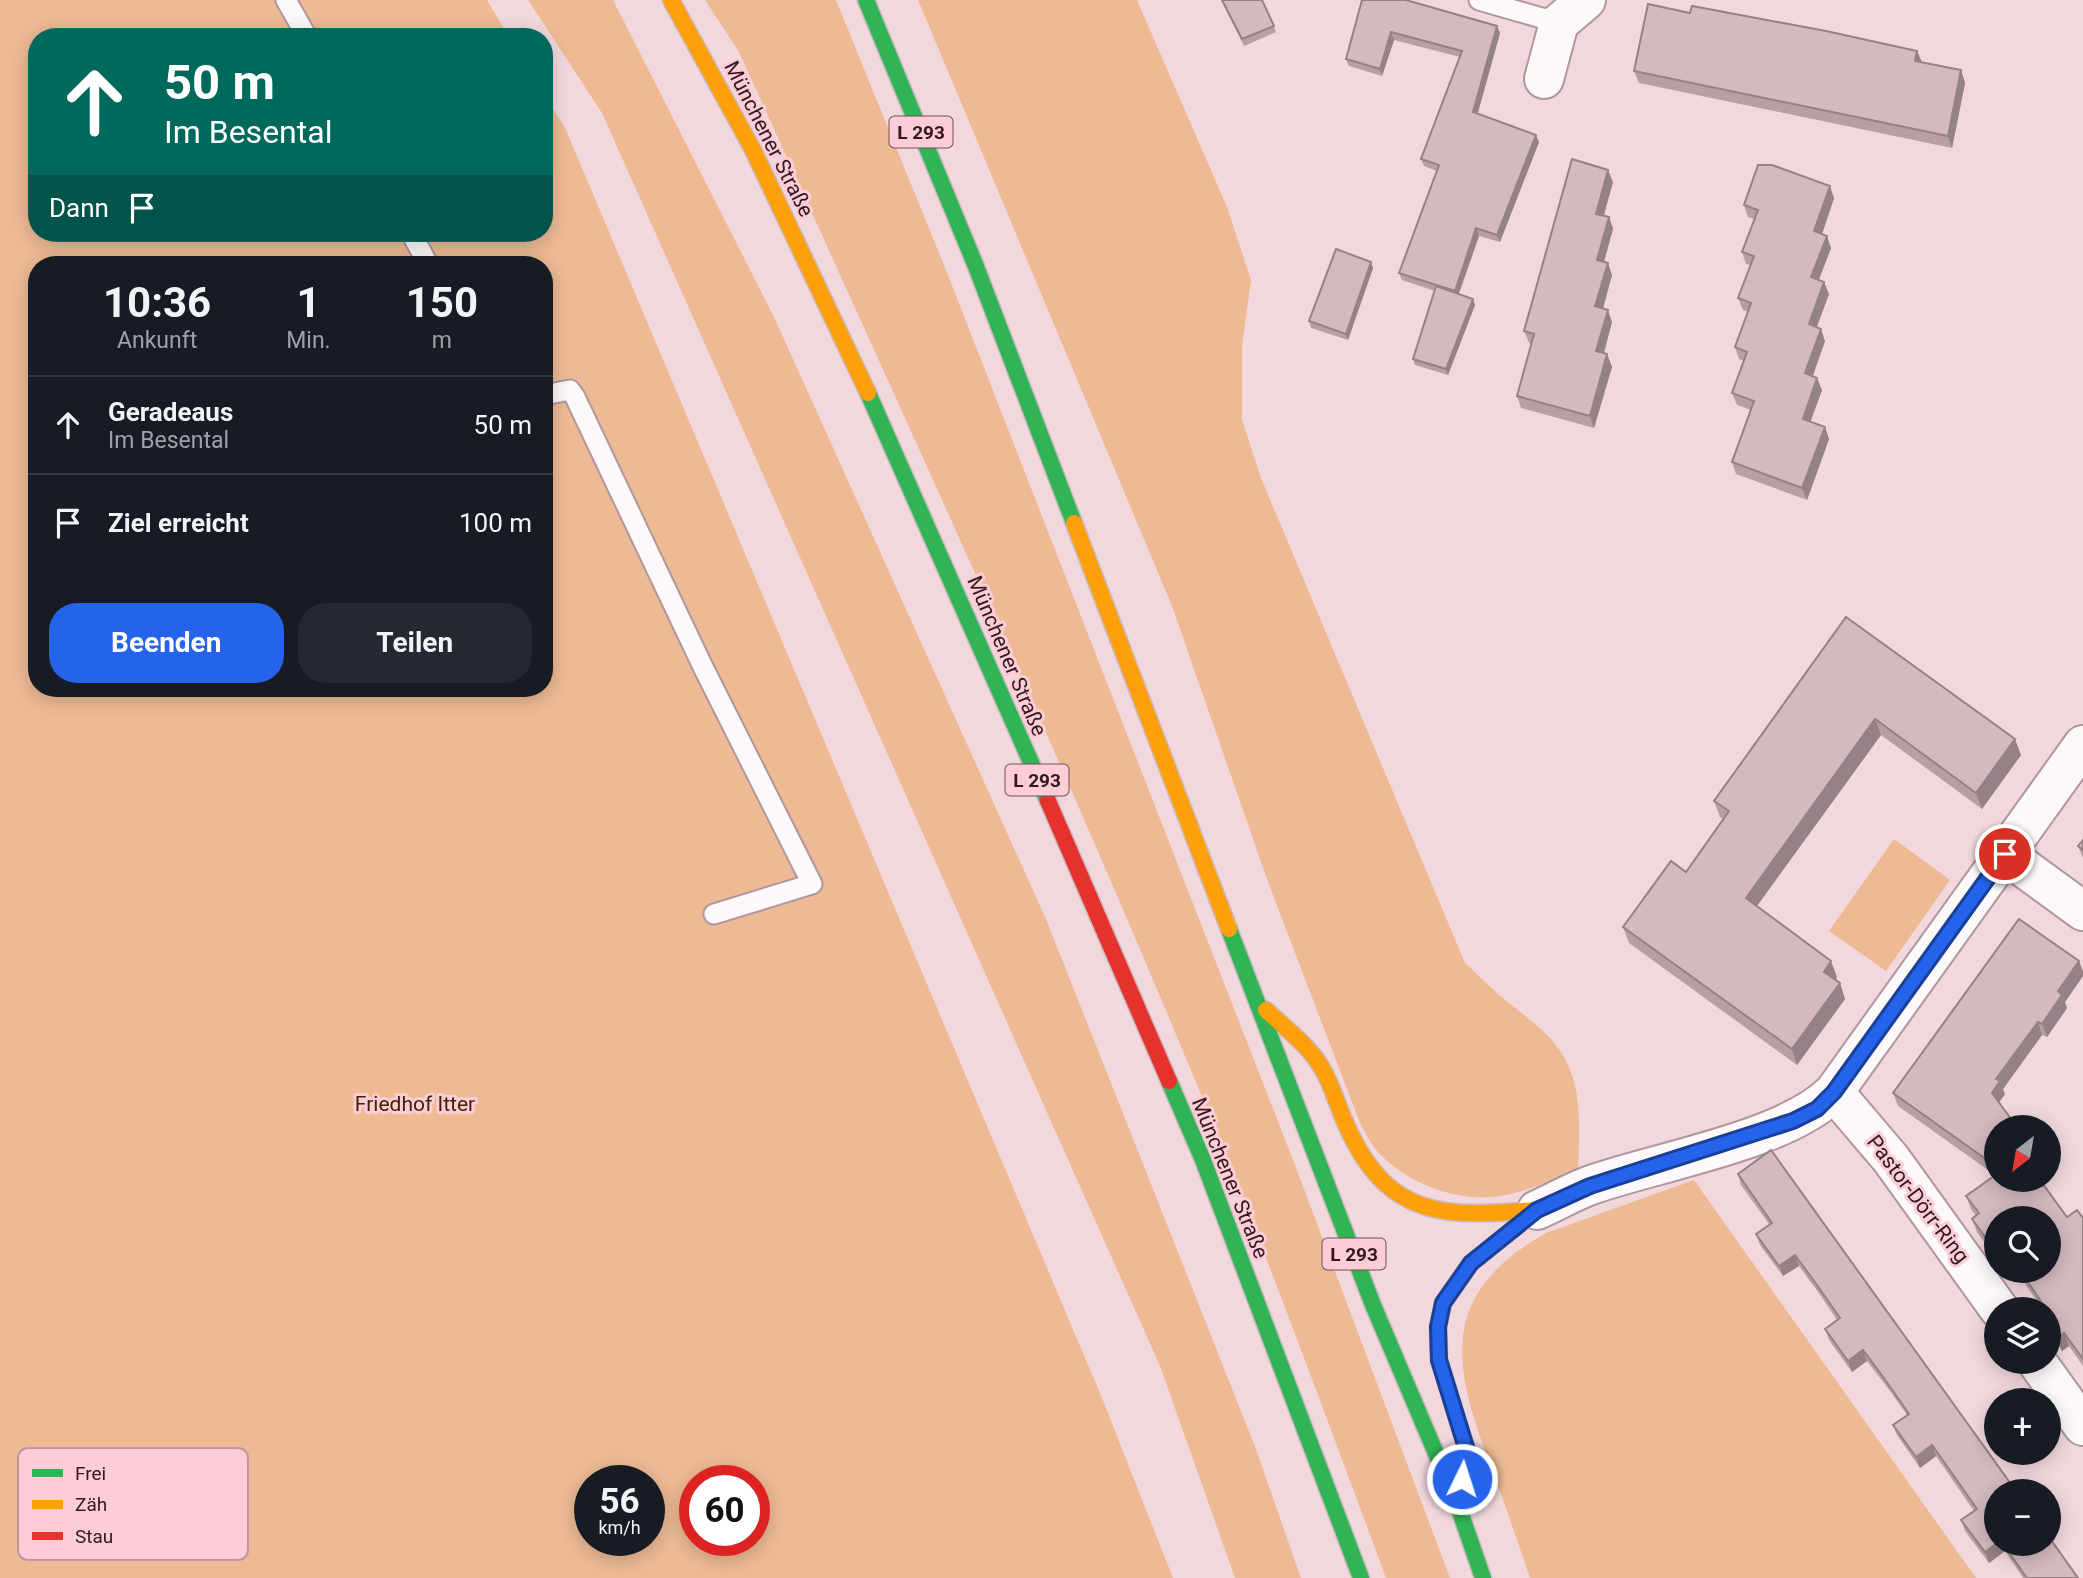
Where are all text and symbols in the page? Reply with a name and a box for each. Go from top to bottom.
text: 50 m [164,54,275,111]
icon: ahead [49,56,140,147]
street label: Münchener Straße [719,57,819,221]
text: Im Besental [164,113,332,151]
road number: L 293 [890,116,953,148]
icon: arrive [123,189,161,227]
text: Dann [49,193,109,223]
text: 10:36 [103,278,211,327]
text: 1 [296,278,321,327]
text: 150 [406,278,478,327]
text: Ankunft [117,327,197,354]
text: Min. [286,327,331,354]
text: m [432,327,452,354]
text: Geradeaus [108,397,233,427]
icon: ahead [49,406,87,444]
text: 50 m [474,410,532,440]
text: Im Besental [108,427,229,454]
icon: arrive [49,504,87,542]
text: Ziel erreicht [108,508,249,538]
text: 100 m [459,508,532,538]
street label: Münchener Straße [962,572,1052,740]
button: Beenden [49,603,284,683]
button: Teilen [298,603,532,683]
road number: L 293 [1006,764,1068,796]
pin [1975,824,2035,884]
icon: arrive [1986,835,2024,873]
park label: Friedhof Itter [355,1092,475,1116]
street label: Münchener Straße [1187,1094,1273,1262]
north arrow [1984,1115,2062,1192]
map controls [1984,1115,2061,1556]
street label: Pastor-Dörr-Ring [1862,1130,1974,1268]
button: search [1984,1206,2061,1283]
road number: L 293 [1322,1238,1386,1270]
button: layers [1984,1297,2061,1374]
button: + [1984,1388,2061,1465]
position arrow [1425,1442,1499,1516]
legend [18,1448,248,1560]
text: Frei [75,1462,106,1485]
speed limit sign: 60 [679,1465,770,1556]
button: − [1984,1479,2061,1556]
text: 56 [599,1481,640,1522]
text: Zäh [75,1493,107,1516]
text: km/h [598,1517,641,1538]
text: Stau [75,1525,113,1548]

